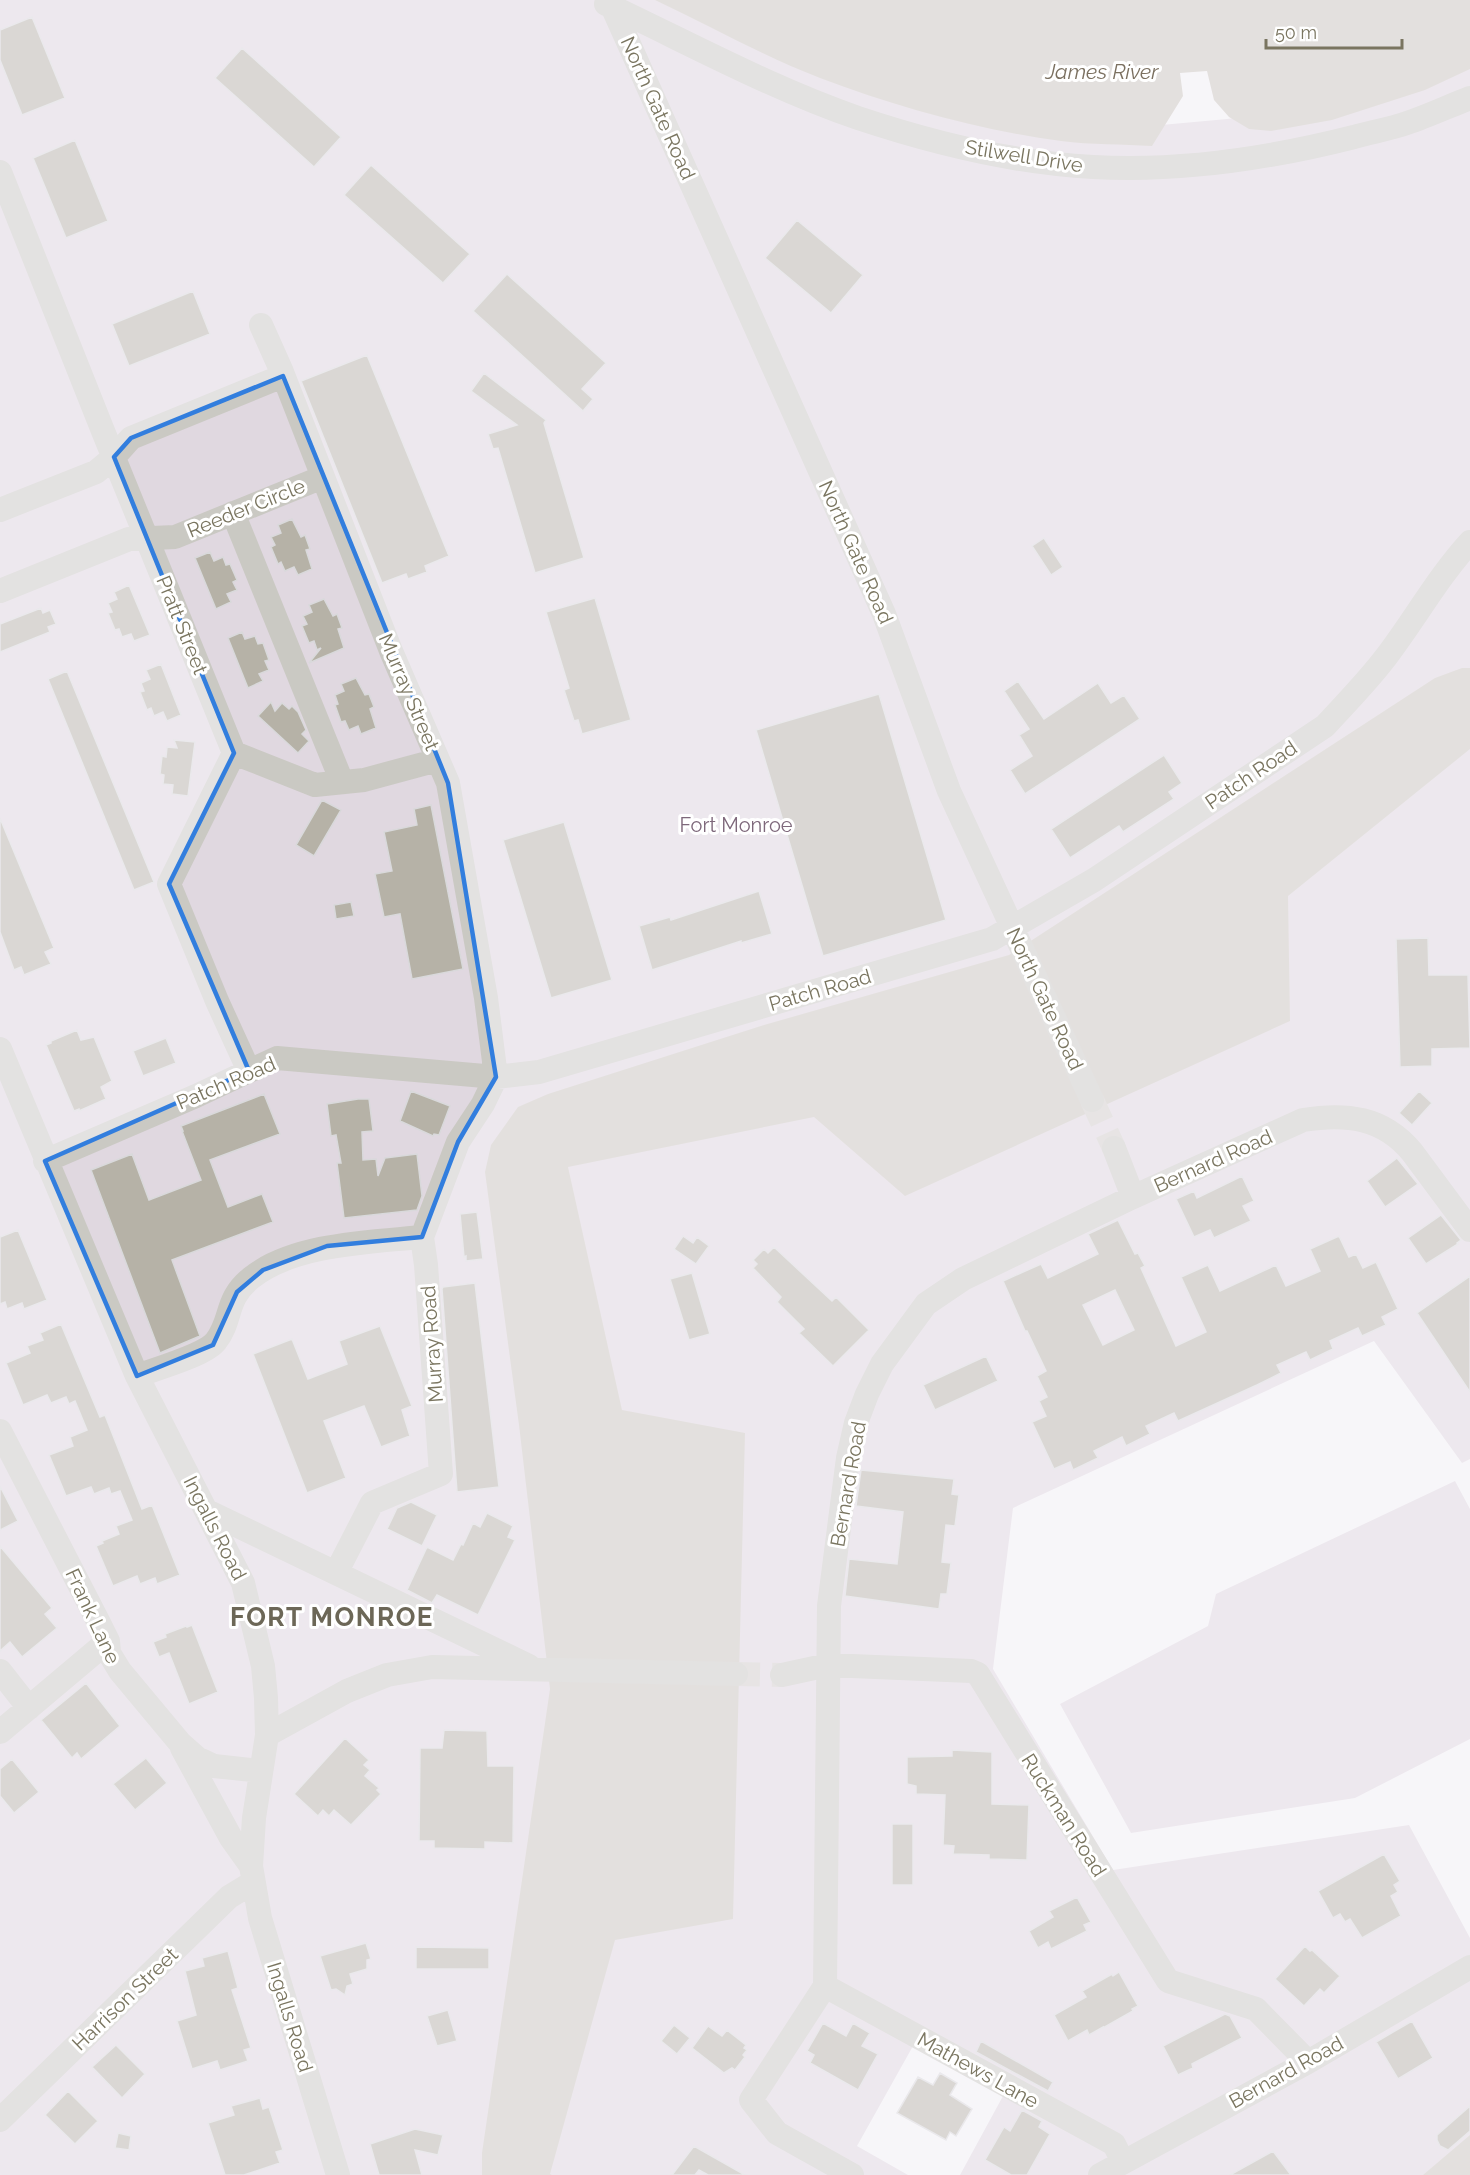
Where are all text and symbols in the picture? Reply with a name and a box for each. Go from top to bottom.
scale bar [1266,12,1402,50]
text: 50 m [1275,22,1317,43]
street label: North Gate Road [616,33,700,183]
water label: James River [1044,59,1159,84]
street label: Stilwell Drive [963,135,1085,177]
street label: Reeder Circle [184,473,309,543]
street label: North Gate Road [814,477,898,627]
street label: Pratt Street [151,572,213,678]
street label: Murray Street [374,630,445,754]
street label: Patch Road [1201,736,1301,814]
park label: Fort Monroe [679,813,793,837]
street label: North Gate Road [1002,924,1088,1074]
street label: Patch Road [766,964,874,1016]
street label: Patch Road [173,1051,279,1115]
street label: Bernard Road [1150,1124,1276,1198]
street label: Murray Road [416,1285,448,1403]
street label: Bernard Road [825,1419,871,1549]
street label: Ingalls Road [179,1472,251,1584]
street label: Frank Lane [61,1565,126,1668]
district label: FORT MONROE [230,1602,434,1632]
street label: Ruckman Road [1017,1749,1111,1881]
street label: Harrison Street [67,1942,183,2055]
street label: Ingalls Road [262,1959,318,2075]
street label: Mathews Lane [913,2027,1043,2113]
street label: Bernard Road [1225,2031,1347,2113]

